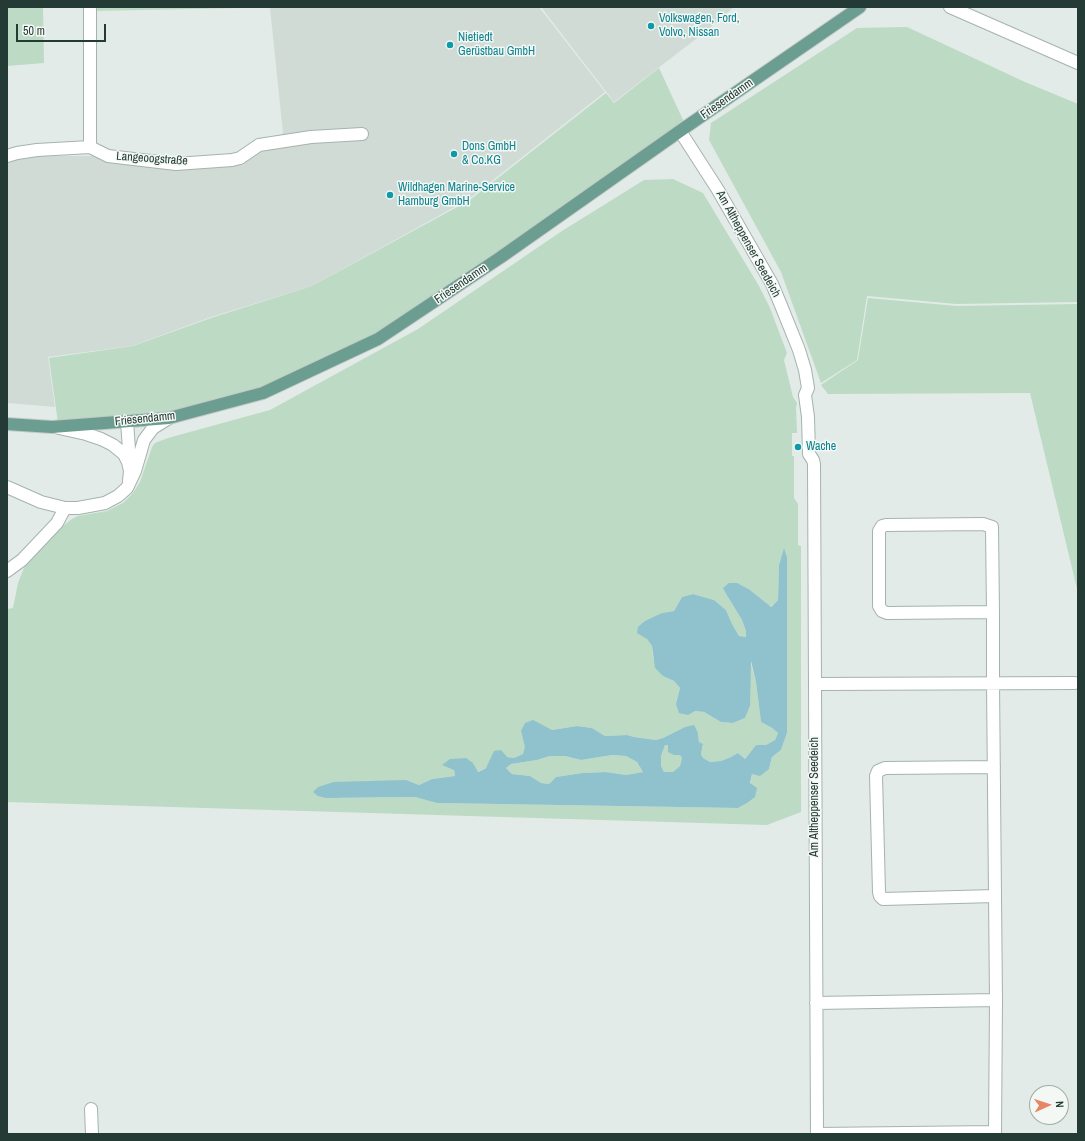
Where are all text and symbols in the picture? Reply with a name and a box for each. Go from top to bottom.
place label: Volkswagen, Ford, Volvo, Nissan [659,12,739,40]
scale bar [18,16,108,42]
marker: Volkswagen, Ford, Volvo, Nissan [646,21,656,31]
text: 50 m [23,23,45,39]
place label: Nietiedt Gerüstbau GmbH [458,31,535,59]
marker: Nietiedt Gerüstbau GmbH [445,40,455,50]
street label: Friesendamm [698,76,756,122]
place label: Dons GmbH & Co.KG [462,140,516,168]
street label: Langeoogstraße [116,149,188,169]
marker: Dons GmbH & Co.KG [449,149,459,159]
place label: Wildhagen Marine-Service Hamburg GmbH [398,181,515,209]
street label: Am Altheppenser Seedeich [713,188,783,300]
marker: Wildhagen Marine-Service Hamburg GmbH [385,190,395,200]
street label: Friesendamm [432,261,490,307]
street label: Friesendamm [114,409,176,429]
place label: Wache [806,440,836,454]
marker: Wache [793,442,803,452]
street label: Am Altheppenser Seedeich [808,737,822,857]
north arrow [1029,1085,1069,1125]
text: N [1053,1101,1067,1108]

